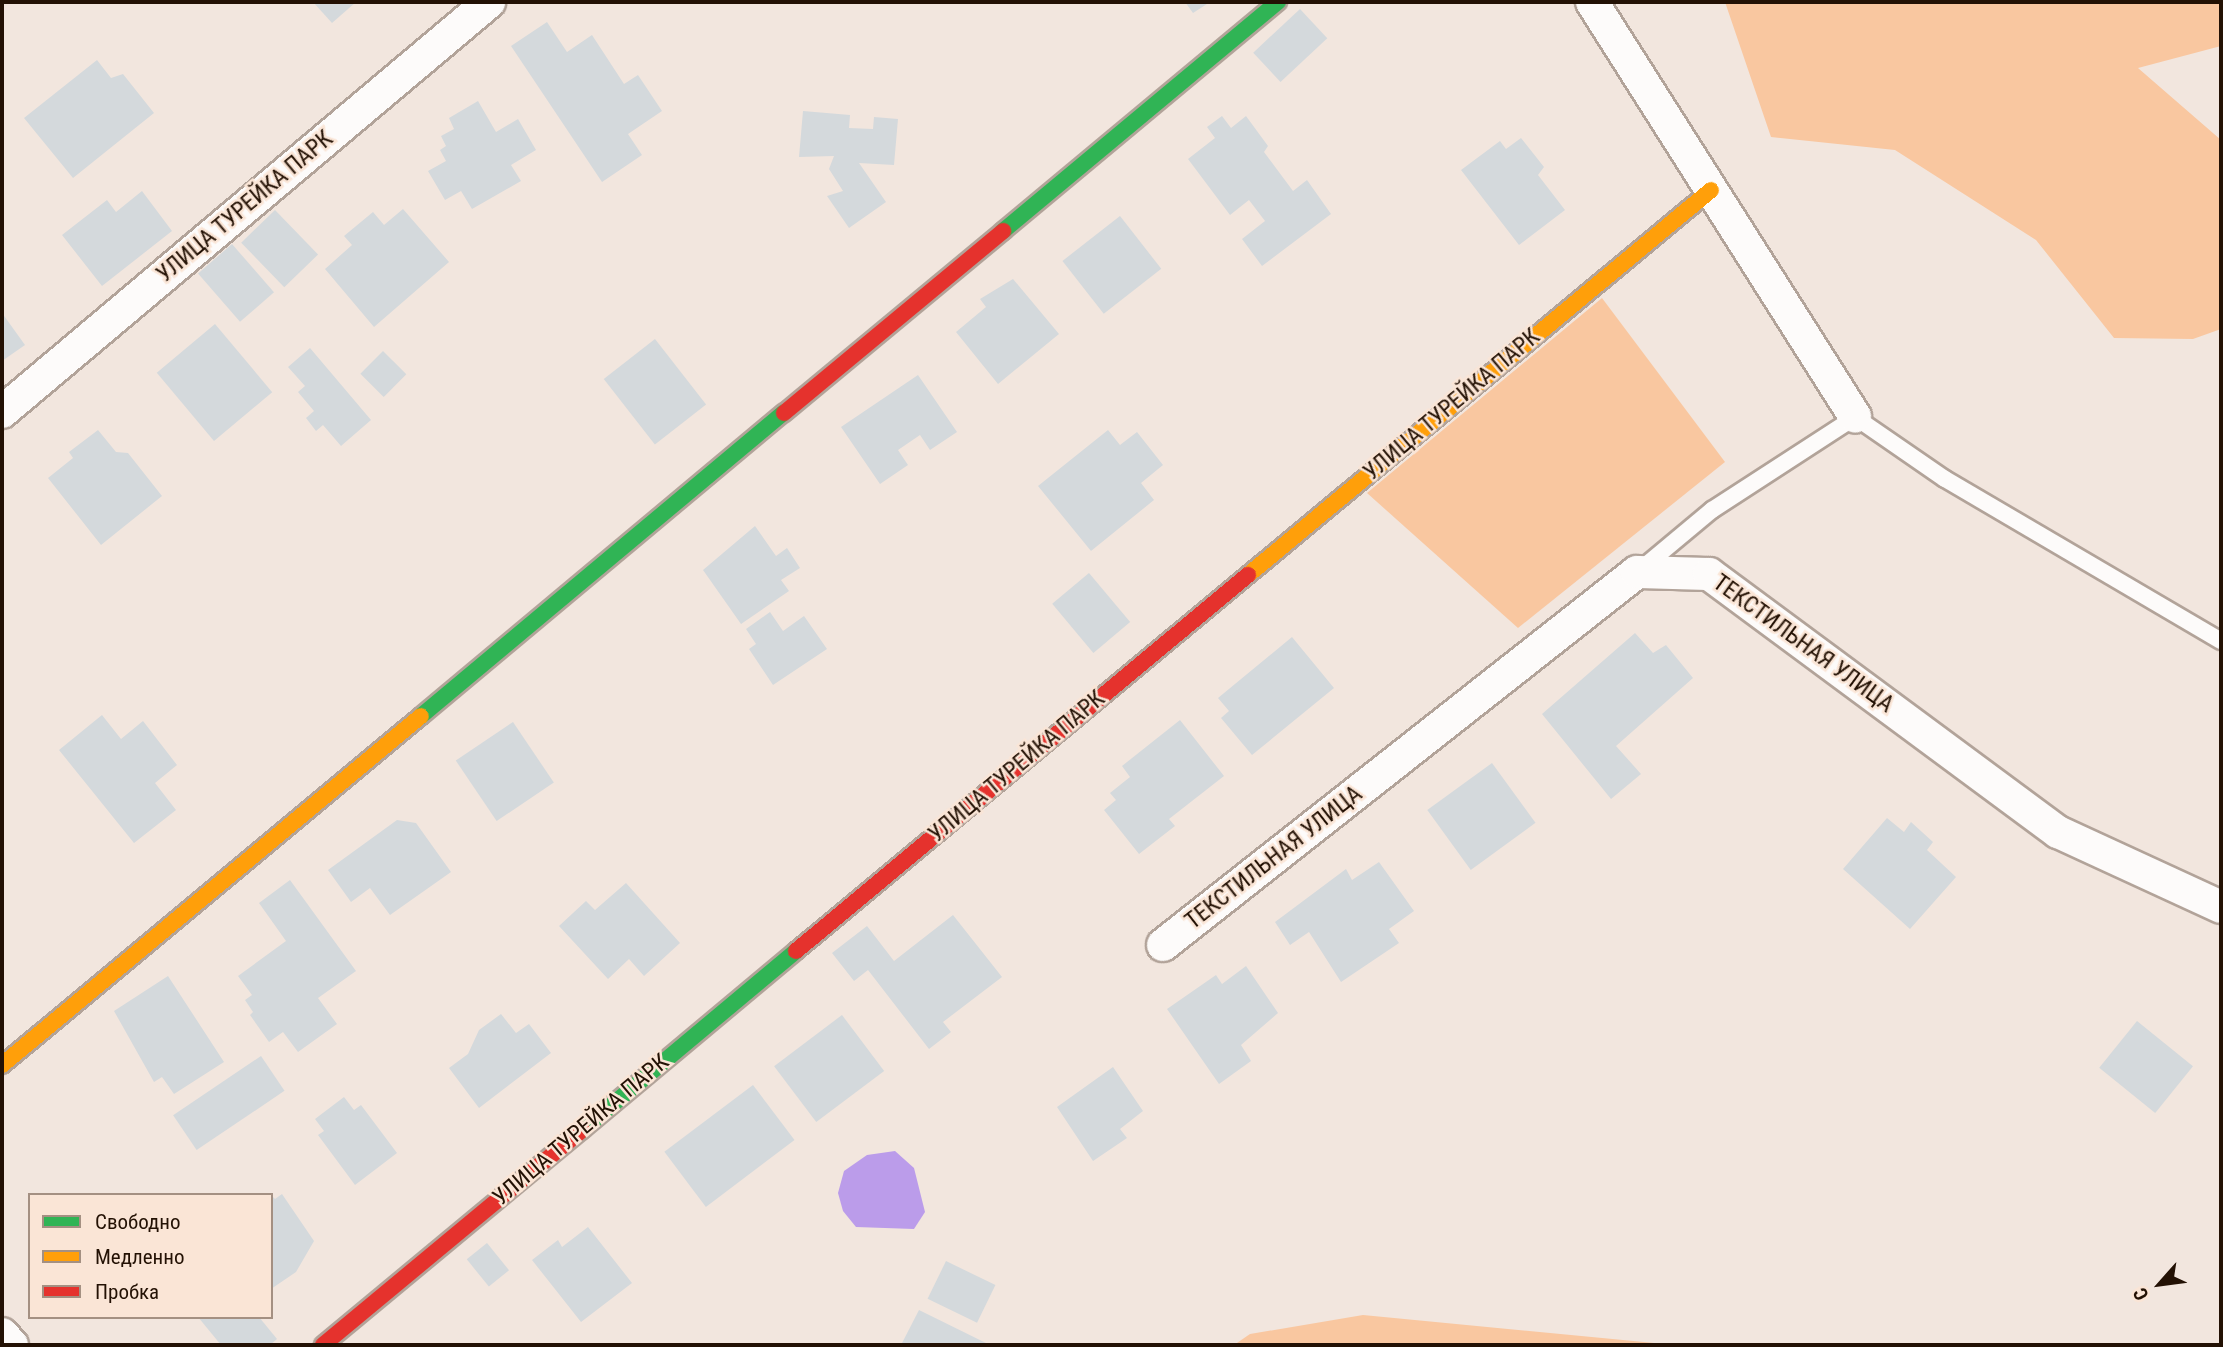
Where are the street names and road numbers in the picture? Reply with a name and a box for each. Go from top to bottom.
street label: УЛИЦА ТУРЕЙКА ПАРК [151,125,339,289]
street label: УЛИЦА ТУРЕЙКА ПАРК [1358,323,1546,487]
street label: ТЕКСТИЛЬНАЯ УЛИЦА [1707,569,1899,719]
street label: УЛИЦА ТУРЕЙКА ПАРК [923,685,1111,849]
street label: ТЕКСТИЛЬНАЯ УЛИЦА [1180,780,1368,936]
street label: УЛИЦА ТУРЕЙКА ПАРК [487,1048,675,1212]

